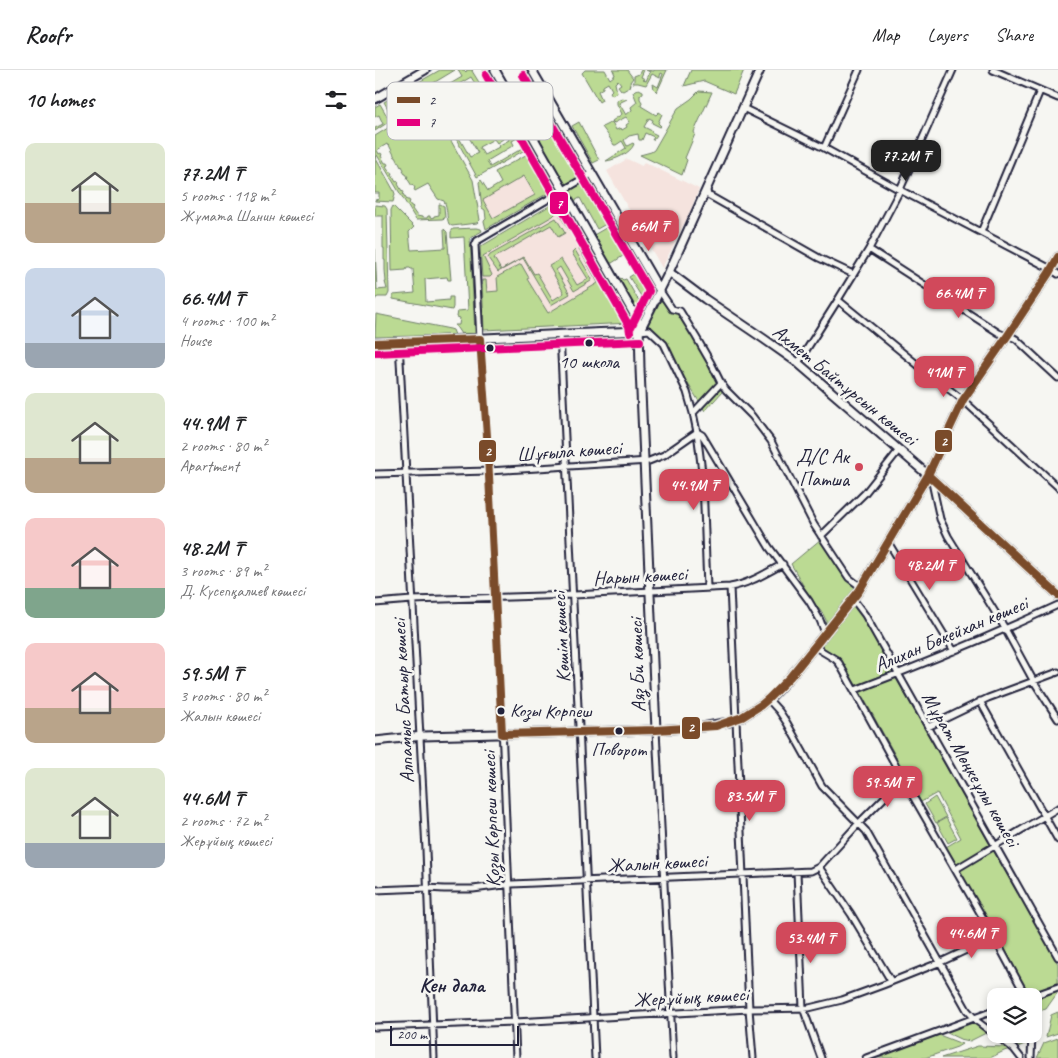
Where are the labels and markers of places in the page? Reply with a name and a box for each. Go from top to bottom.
pin: 77.2M ₸ [860,140,952,182]
pin: 66M ₸ [614,210,684,252]
pin: 66.4M ₸ [913,276,1005,319]
marker: 10 школа [584,338,594,348]
unlabelled marker [485,343,495,353]
place label: 10 школа [559,350,620,374]
pin: 41M ₸ [909,356,979,398]
place label: Д/С Ак Патша [796,444,851,492]
marker: Д/С Ак Патша [853,461,865,473]
pin: 44.9M ₸ [648,468,740,511]
pin: 48.2M ₸ [884,548,976,591]
place label: Козы Корпеш [510,699,592,723]
marker: Козы Корпеш [496,706,506,716]
marker: Поворот [614,726,624,736]
place label: Поворот [591,738,648,762]
pin: 59.5M ₸ [842,766,934,808]
pin: 83.5M ₸ [704,780,796,822]
pin: 44.6M ₸ [926,916,1018,959]
pin: 53.4M ₸ [765,922,857,964]

